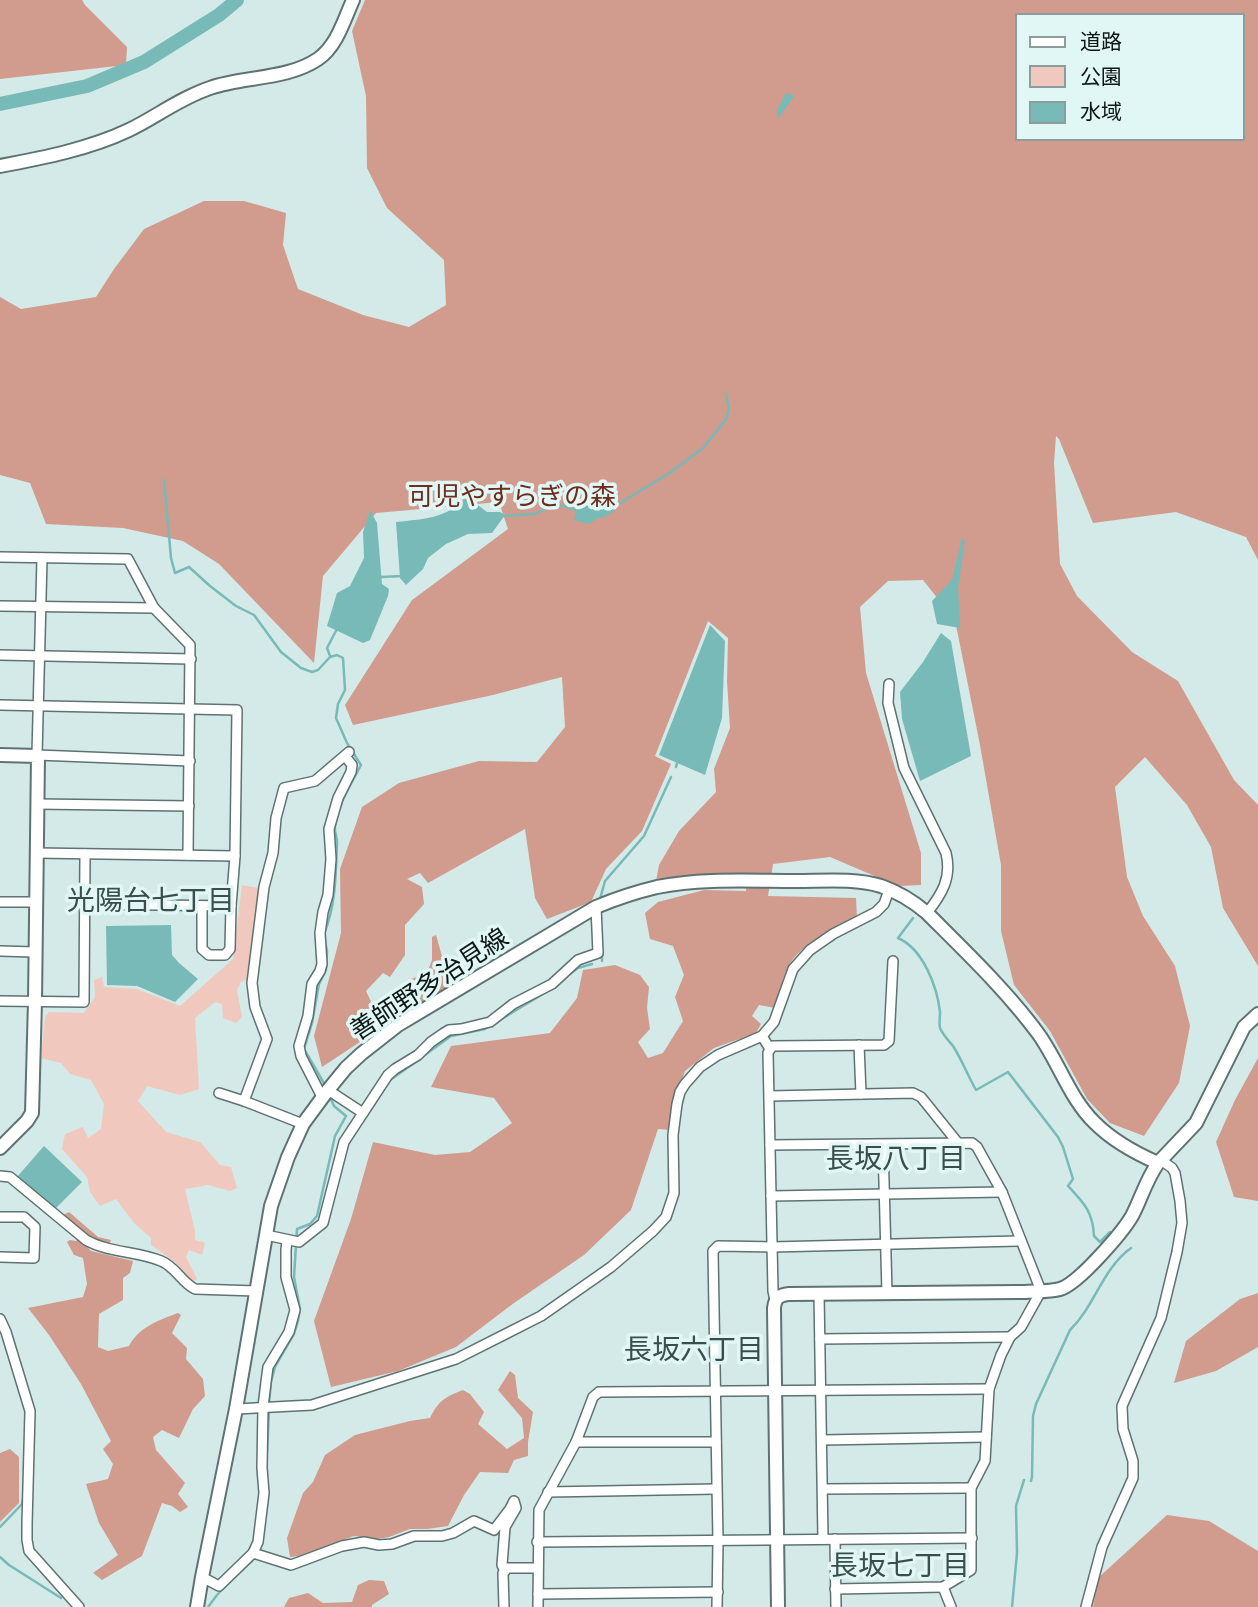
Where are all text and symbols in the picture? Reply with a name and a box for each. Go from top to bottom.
legend [1016,14,1244,140]
text: 道路 [1080,30,1122,54]
text: 公園 [1080,65,1122,89]
text: 水域 [1080,100,1122,124]
park label: 可児やすらぎの森 [408,481,616,512]
district label: 光陽台七丁目 [67,884,235,917]
street label: 善師野多治見線 [345,922,514,1047]
district label: 長坂八丁目 [826,1142,966,1175]
district label: 長坂六丁目 [624,1333,764,1366]
district label: 長坂七丁目 [830,1549,970,1582]

